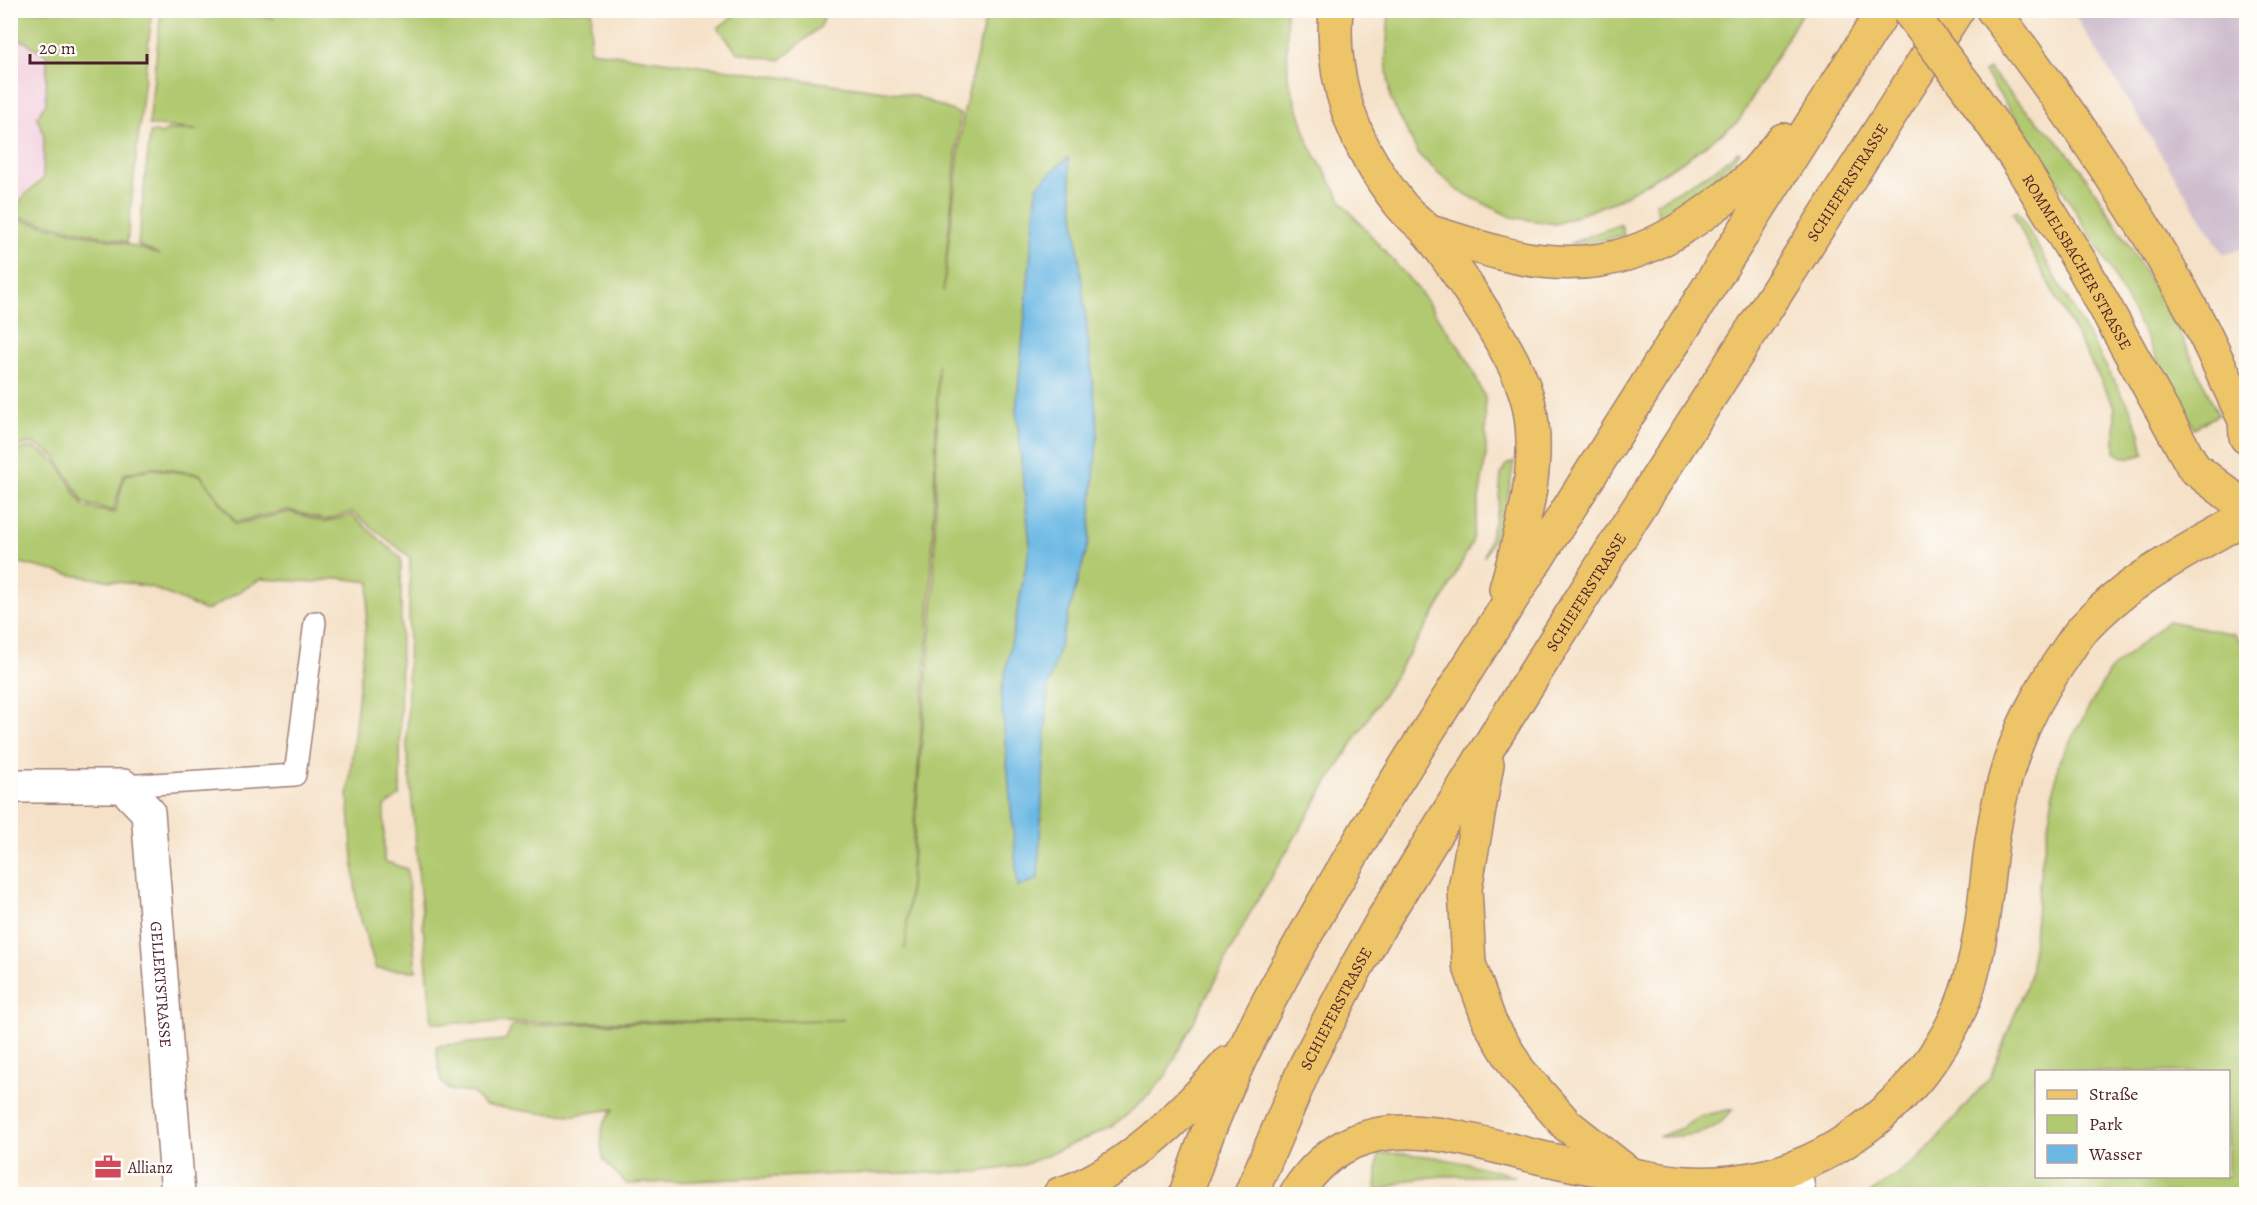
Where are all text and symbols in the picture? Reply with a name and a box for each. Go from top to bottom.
scale bar [30,27,147,65]
text: 20 m [39,36,76,60]
street label: SCHIEFERSTRASSE [1802,119,1894,246]
street label: ROMMELSBACHER STRASSE [2017,170,2137,354]
street label: SCHIEFERSTRASSE [1541,529,1632,656]
street label: GELLERTSTRASSE [145,921,176,1048]
street label: SCHIEFERSTRASSE [1295,943,1378,1074]
legend [2035,1070,2230,1178]
text: Straße [2089,1082,2138,1106]
text: Park [2089,1112,2123,1136]
text: Wasser [2088,1142,2142,1166]
office icon: Allianz [93,1152,123,1182]
place label: Allianz [127,1157,173,1179]

